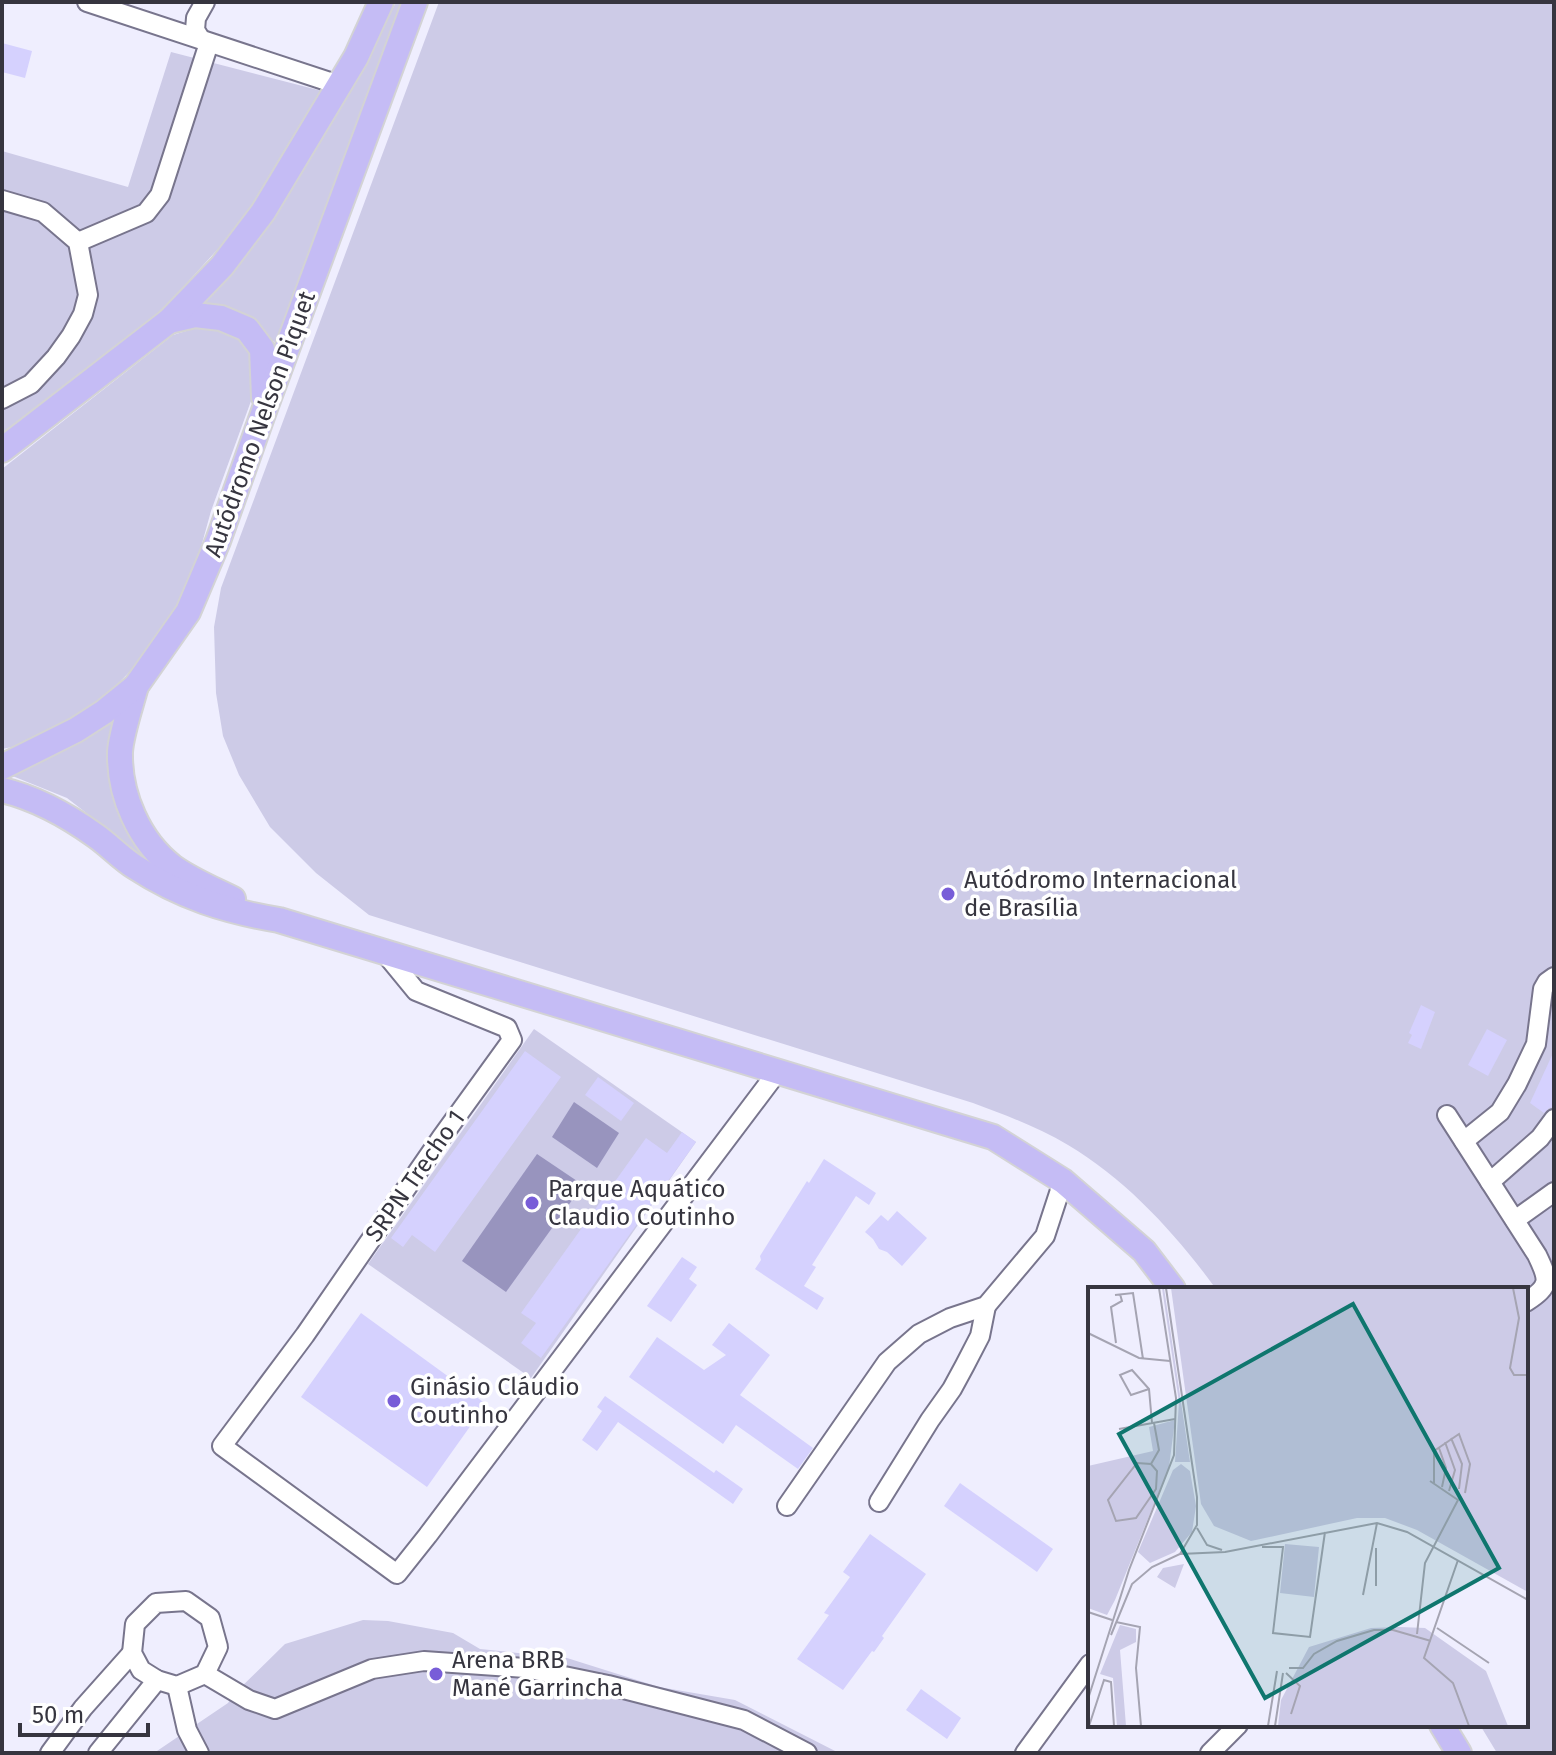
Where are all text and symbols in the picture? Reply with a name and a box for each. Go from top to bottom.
street label: Autódromo Nelson Piquet [199,287,321,561]
place label: Autódromo Internacional de Brasília [964,866,1237,922]
marker: Autódromo Internacional de Brasília [939,885,957,903]
street label: SRPN Trecho 1 [359,1105,471,1247]
place label: Parque Aquático Claudio Coutinho [548,1175,735,1231]
marker: Parque Aquático Claudio Coutinho [523,1194,541,1212]
inset map [1088,1287,1528,1727]
place label: Ginásio Cláudio Coutinho [410,1373,579,1429]
marker: Ginásio Cláudio Coutinho [385,1392,403,1410]
place label: Arena BRB Mané Garrincha [452,1646,623,1702]
marker: Arena BRB Mané Garrincha [427,1665,445,1683]
scale bar [20,1687,148,1737]
text: 50 m [32,1701,84,1729]

